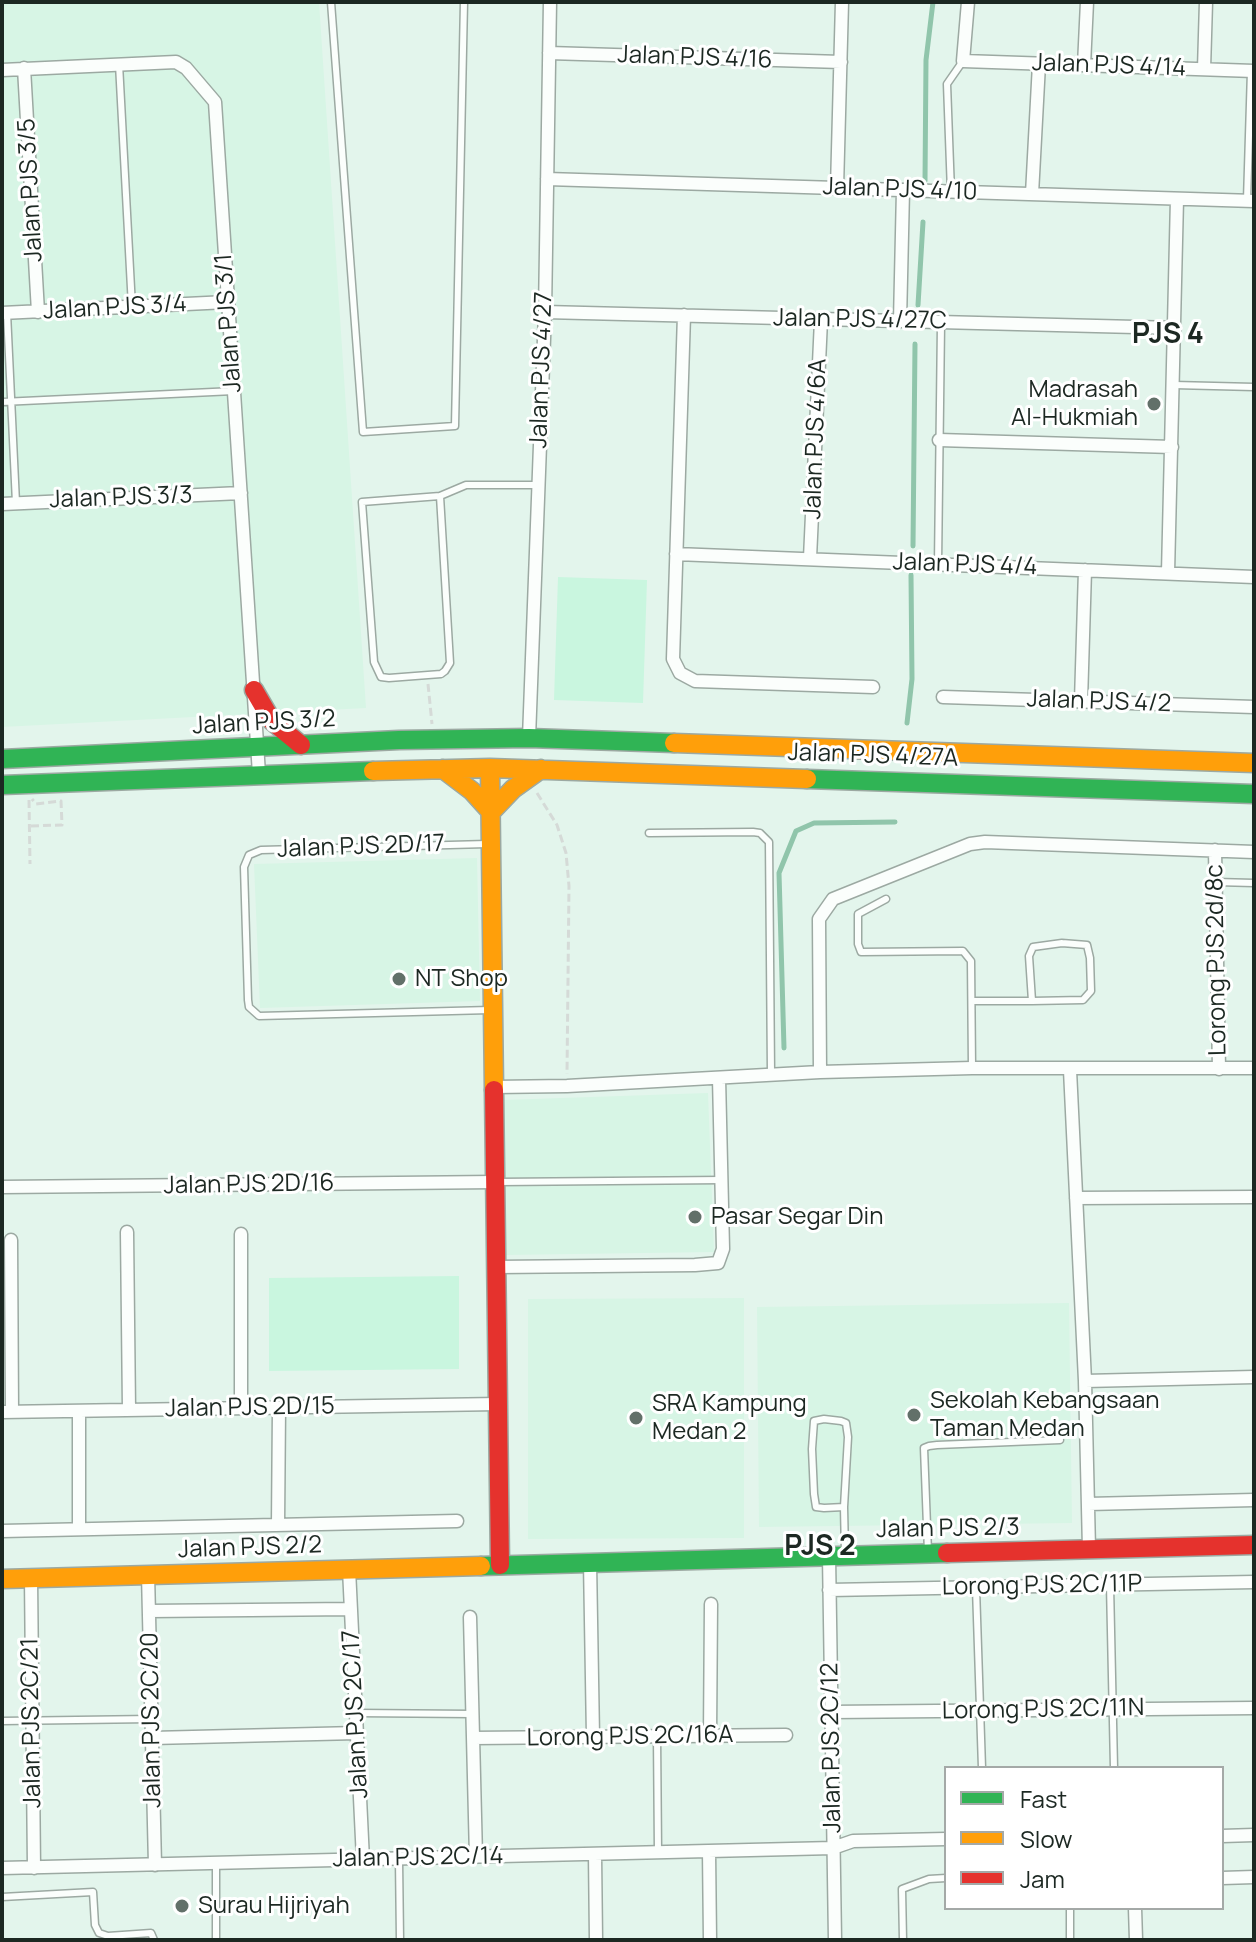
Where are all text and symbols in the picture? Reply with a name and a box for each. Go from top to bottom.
street label: Jalan PJS 4/16 [617,41,773,75]
street label: Jalan PJS 4/14 [1031,49,1187,83]
street label: Jalan PJS 3/5 [13,117,49,263]
street label: Jalan PJS 4/10 [822,173,978,207]
street label: Jalan PJS 3/1 [210,253,248,393]
street label: Jalan PJS 3/4 [42,290,188,326]
street label: Jalan PJS 4/27 [525,291,559,449]
street label: Jalan PJS 4/27C [773,304,947,336]
district label: PJS 4 [1132,318,1204,352]
street label: Jalan PJS 4/6A [799,358,833,520]
place label: Madrasah Al-Hukmiah [1011,376,1138,432]
marker: Madrasah Al-Hukmiah [1145,395,1163,413]
street label: Jalan PJS 3/3 [49,481,193,515]
street label: Jalan PJS 4/4 [892,548,1038,582]
street label: Jalan PJS 4/2 [1026,685,1172,719]
street label: Jalan PJS 3/2 [192,705,336,741]
street label: Jalan PJS 4/27A [787,739,959,773]
street label: Jalan PJS 2D/17 [277,830,445,864]
street label: Lorong PJS 2d/8c [1201,864,1233,1056]
place label: NT Shop [415,965,508,993]
marker: NT Shop [390,970,408,988]
street label: Jalan PJS 2D/16 [163,1169,335,1201]
place label: Pasar Segar Din [711,1203,883,1231]
marker: Pasar Segar Din [686,1208,704,1226]
place label: Sekolah Kebangsaan Taman Medan [930,1387,1160,1443]
place label: SRA Kampung Medan 2 [652,1390,807,1446]
street label: Jalan PJS 2D/15 [165,1392,335,1424]
marker: Sekolah Kebangsaan Taman Medan [905,1406,923,1424]
marker: SRA Kampung Medan 2 [627,1409,645,1427]
street label: Jalan PJS 2/3 [876,1513,1020,1545]
district label: PJS 2 [784,1530,856,1564]
street label: Jalan PJS 2/2 [178,1531,322,1565]
street label: Lorong PJS 2C/11P [942,1570,1142,1602]
street label: Jalan PJS 2C/17 [337,1629,375,1799]
street label: Jalan PJS 2C/20 [136,1632,168,1808]
street label: Jalan PJS 2C/21 [16,1638,48,1808]
street label: Jalan PJS 2C/12 [816,1663,848,1833]
street label: Lorong PJS 2C/11N [942,1694,1144,1726]
street label: Lorong PJS 2C/16A [526,1721,734,1753]
legend [944,1766,1224,1910]
text: Fast [1020,1782,1067,1815]
text: Slow [1020,1822,1073,1855]
street label: Jalan PJS 2C/14 [332,1842,504,1874]
text: Jam [1020,1862,1065,1895]
place label: Surau Hijriyah [198,1892,350,1920]
marker: Surau Hijriyah [173,1897,191,1915]

